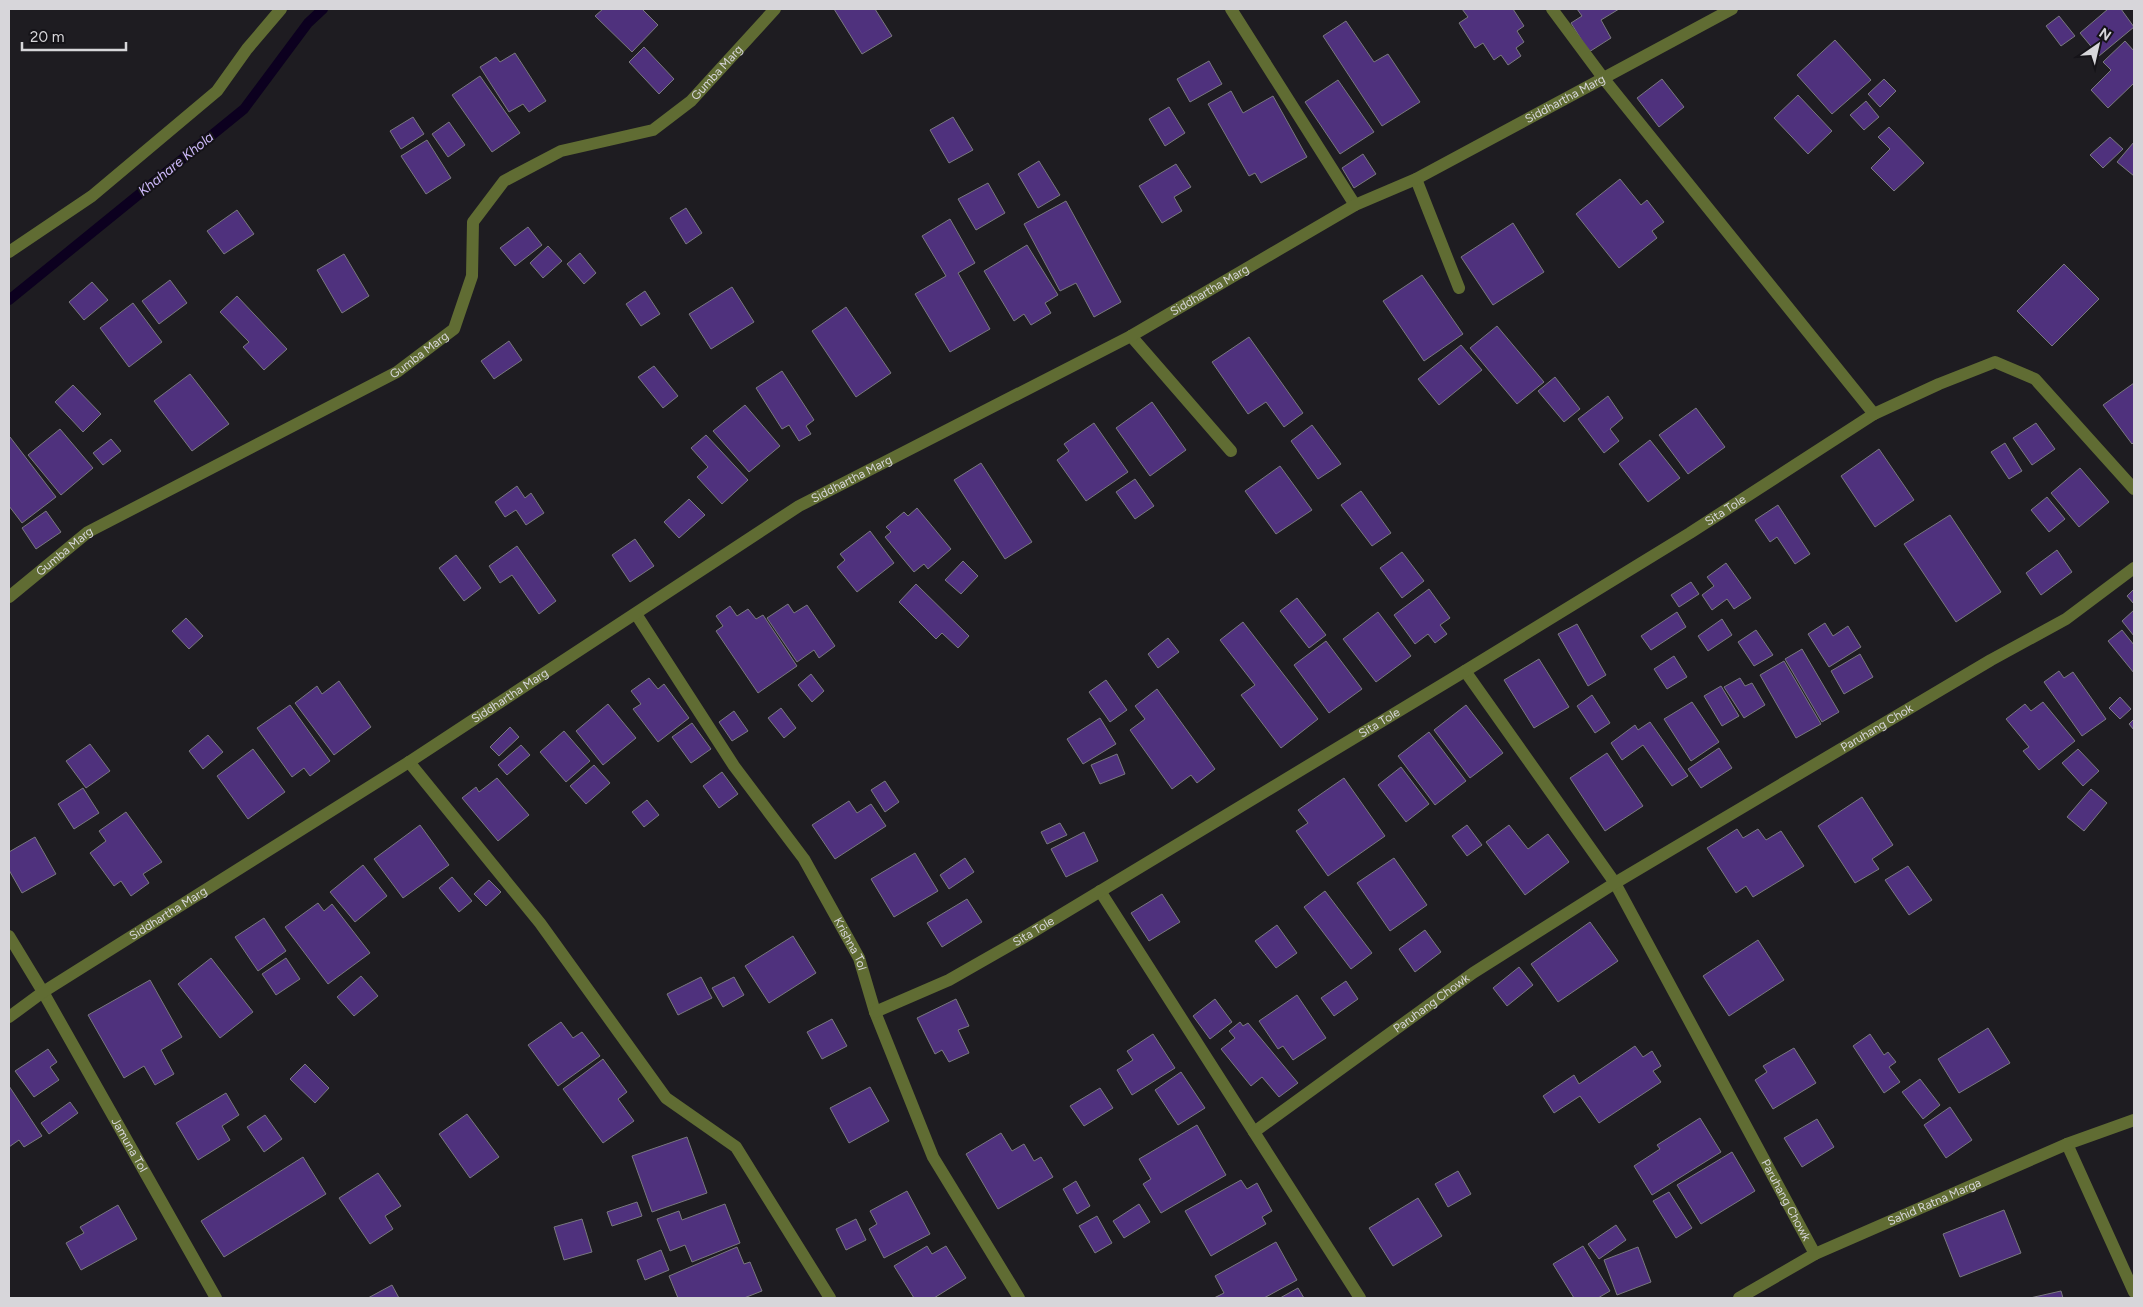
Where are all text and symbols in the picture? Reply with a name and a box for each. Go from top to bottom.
scale bar [22,20,126,52]
north arrow [2073,20,2123,70]
text: N [2096,25,2114,45]
text: 20 m [30,28,64,46]
street label: Gumba Marg [688,42,745,103]
street label: Siddhartha Marg [1523,72,1607,126]
water label: Khahare Khola [135,128,217,200]
street label: Siddhartha Marg [1168,262,1251,319]
street label: Gumba Marg [388,329,451,381]
street label: Siddhartha Marg [809,453,894,506]
street label: Sita Tole [1702,492,1749,529]
street label: Gumba Marg [33,524,95,579]
street label: Siddhartha Marg [469,666,551,726]
street label: Paruhang Chok [1838,701,1915,755]
street label: Sita Tole [1356,705,1403,741]
street label: Siddhartha Marg [127,884,209,943]
street label: Sita Tole [1010,913,1057,949]
street label: Krishna Tol [831,915,869,972]
street label: Paruhang Chowk [1390,971,1472,1036]
street label: Jamuna Tol [108,1115,150,1175]
street label: Paruhang Chowk [1758,1157,1814,1244]
street label: Sahid Ratna Marga [1885,1175,1983,1228]

